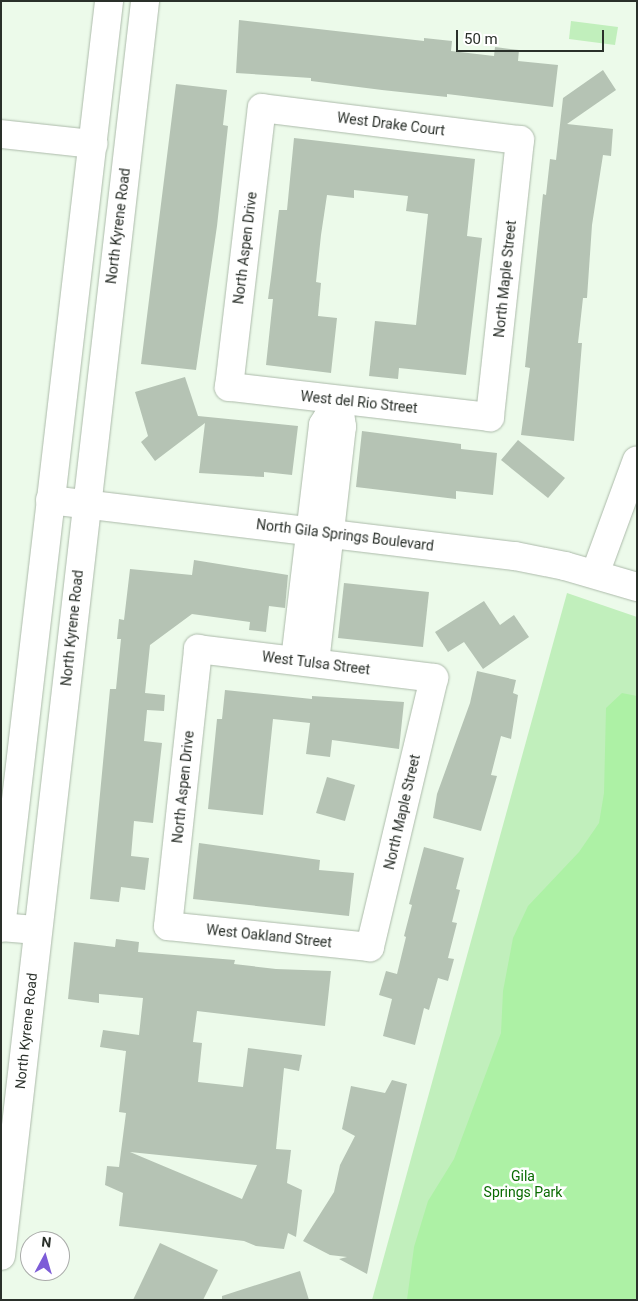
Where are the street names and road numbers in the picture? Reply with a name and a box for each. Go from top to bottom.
street label: West Drake Court [336,109,446,139]
street label: North Kyrene Road [103,167,133,285]
street label: North Aspen Drive [230,191,260,305]
street label: North Maple Street [490,220,520,338]
street label: West del Rio Street [300,388,418,416]
street label: North Gila Springs Boulevard [255,516,435,554]
street label: North Kyrene Road [58,569,86,687]
street label: West Tulsa Street [261,648,371,678]
street label: North Aspen Drive [169,730,197,844]
street label: North Maple Street [381,753,423,871]
street label: West Oakland Street [205,921,333,951]
street label: North Kyrene Road [12,972,40,1090]

